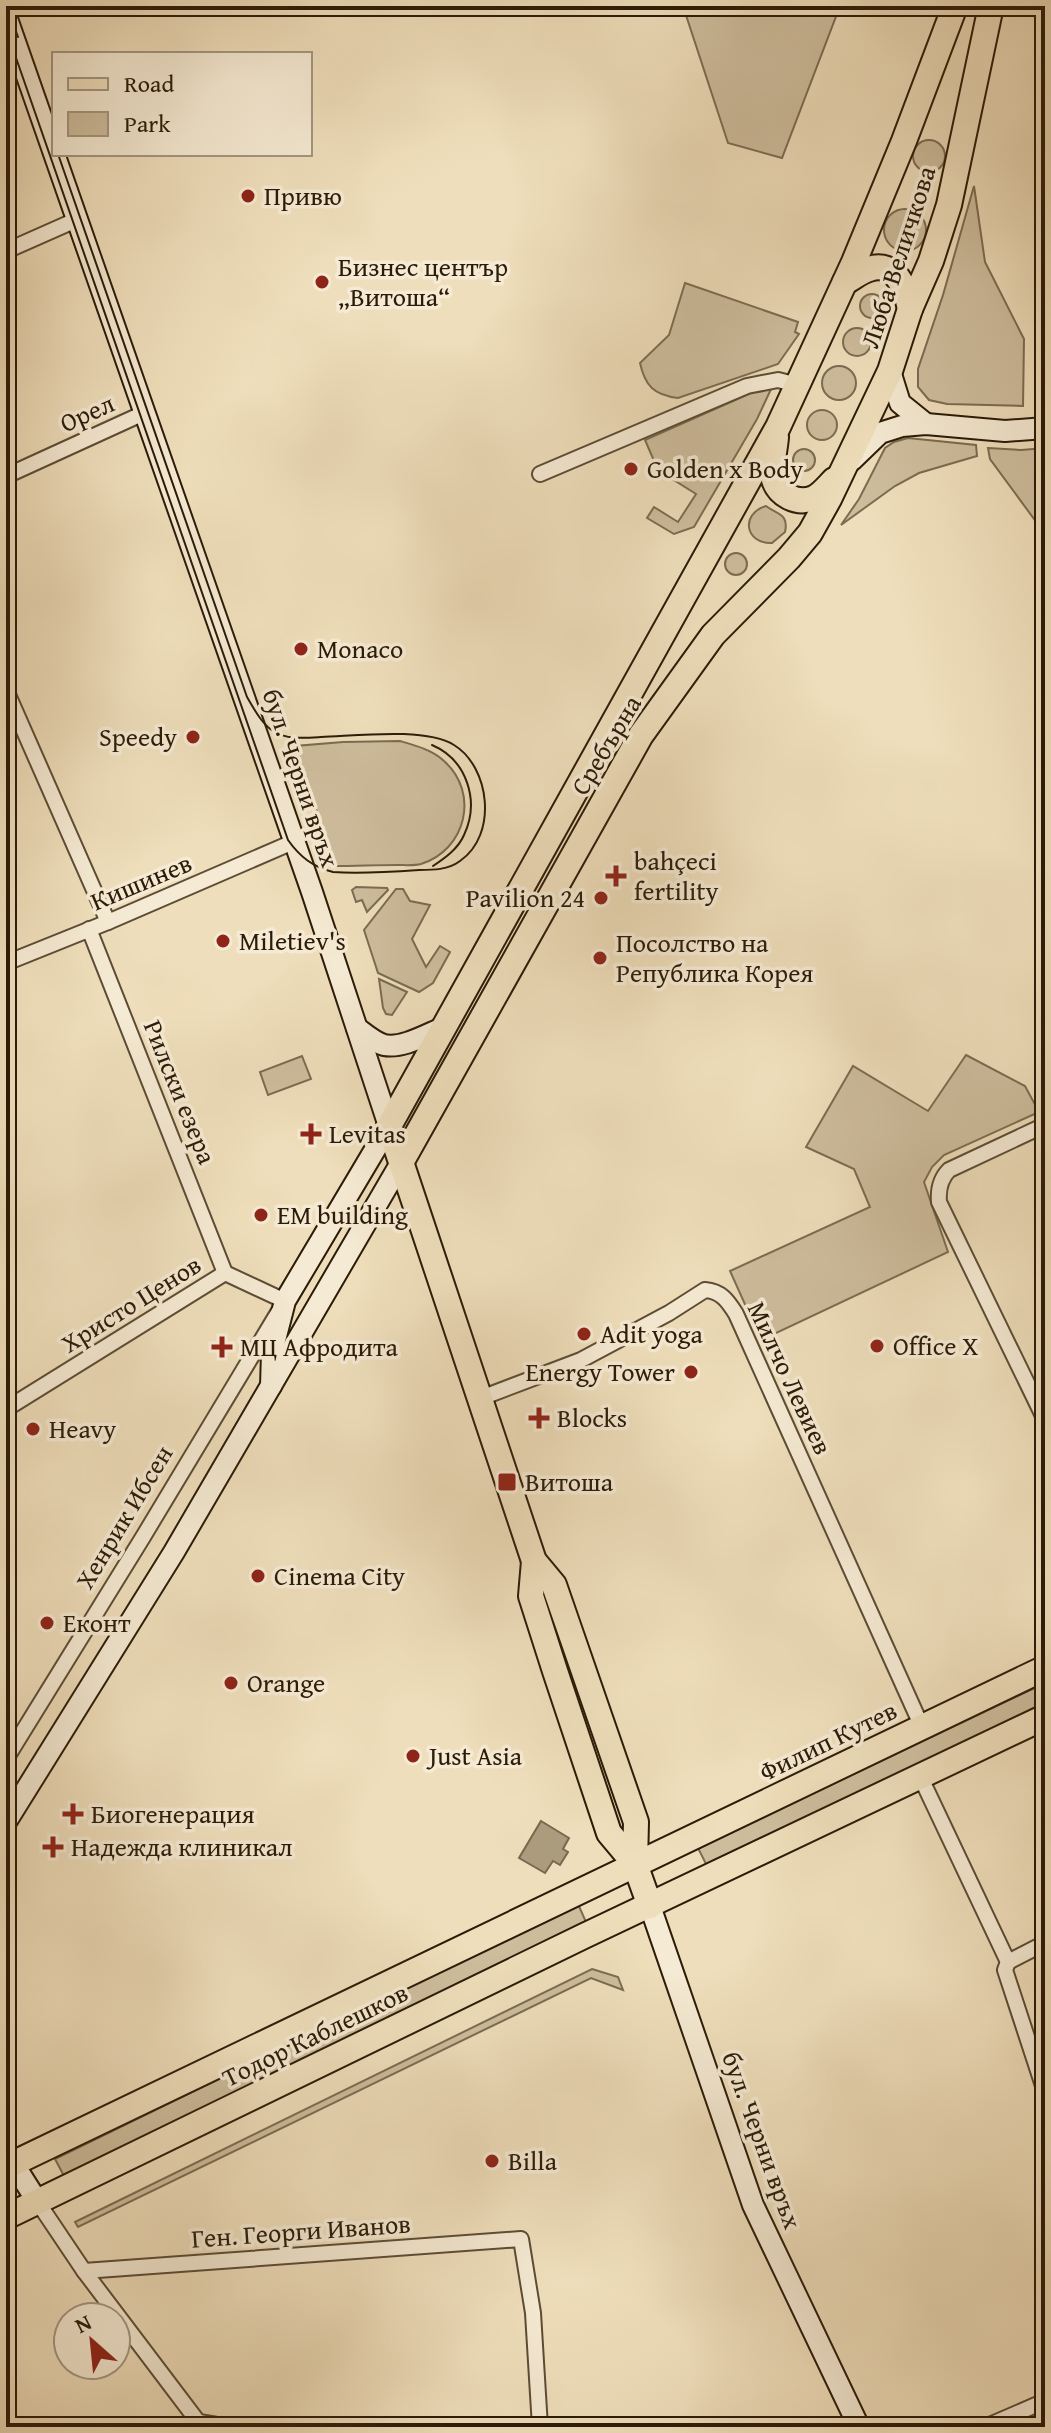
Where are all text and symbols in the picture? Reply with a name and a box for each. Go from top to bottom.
legend [52,52,312,156]
text: Road [124,66,174,101]
text: Park [124,106,171,141]
street label: Люба Величкова [850,160,946,353]
place label: Привю [264,176,342,215]
marker: Привю [239,187,257,205]
place label: Бизнес център „Витоша“ [338,247,508,316]
marker: Бизнес център „Витоша“ [313,273,331,291]
street label: Орел [53,383,120,442]
place label: Golden x Body [647,449,803,488]
marker: Golden x Body [622,460,640,478]
place label: Monaco [317,629,403,668]
marker: Monaco [292,640,310,658]
street label: бул. Черни връх [253,683,351,873]
street label: Сребърна [560,687,651,802]
place label: Speedy [99,717,177,756]
marker: Speedy [184,728,202,746]
place label: bahçeci fertility [634,841,719,910]
street label: Кишинев [84,843,197,920]
marker: bahçeci fertility [605,865,627,887]
place label: Pavilion 24 [466,878,585,917]
marker: Pavilion 24 [592,889,610,907]
place label: Miletiev's [239,921,346,960]
place label: Посолство на Република Корея [616,923,814,992]
marker: Miletiev's [214,932,232,950]
marker: Посолство на Република Корея [591,949,609,967]
street label: Рилски езера [134,1014,227,1170]
place label: Levitas [329,1114,406,1153]
marker: Levitas [300,1123,322,1145]
place label: EM building [277,1195,408,1234]
marker: EM building [252,1206,270,1224]
street label: Христо Ценов [53,1245,208,1362]
street label: Милчо Левиев [738,1295,843,1461]
place label: Adit yoga [600,1314,703,1353]
marker: Adit yoga [575,1325,593,1343]
place label: Office X [893,1326,978,1365]
place label: МЦ Афродита [240,1327,399,1366]
marker: МЦ Афродита [211,1336,233,1358]
marker: Office X [868,1337,886,1355]
place label: Energy Tower [525,1352,675,1391]
marker: Energy Tower [682,1363,700,1381]
place label: Blocks [557,1398,627,1437]
marker: Blocks [528,1407,550,1429]
place label: Heavy [49,1409,116,1448]
marker: Heavy [24,1420,42,1438]
street label: Хенрик Ибсен [65,1437,182,1596]
place label: Витоша [525,1462,614,1501]
marker: Витоша [496,1471,518,1493]
place label: Cinema City [274,1556,405,1595]
marker: Cinema City [249,1567,267,1585]
place label: Еконт [63,1603,131,1642]
marker: Еконт [38,1614,56,1632]
place label: Orange [247,1663,325,1702]
marker: Orange [222,1674,240,1692]
street label: Филип Кутев [752,1690,903,1791]
place label: Just Asia [426,1736,523,1775]
marker: Just Asia [404,1747,422,1765]
place label: Биогенерация [91,1794,255,1833]
marker: Биогенерация [62,1803,84,1825]
place label: Надежда клиникал [71,1827,292,1866]
marker: Надежда клиникал [42,1836,64,1858]
street label: Тодор Каблешков [215,1973,414,2096]
street label: бул. Черни връх [712,2046,813,2235]
place label: Billa [508,2141,558,2180]
marker: Billa [483,2152,501,2170]
street label: Ген. Георги Иванов [190,2203,412,2258]
north arrow [52,2301,132,2381]
text: N [69,2305,97,2341]

